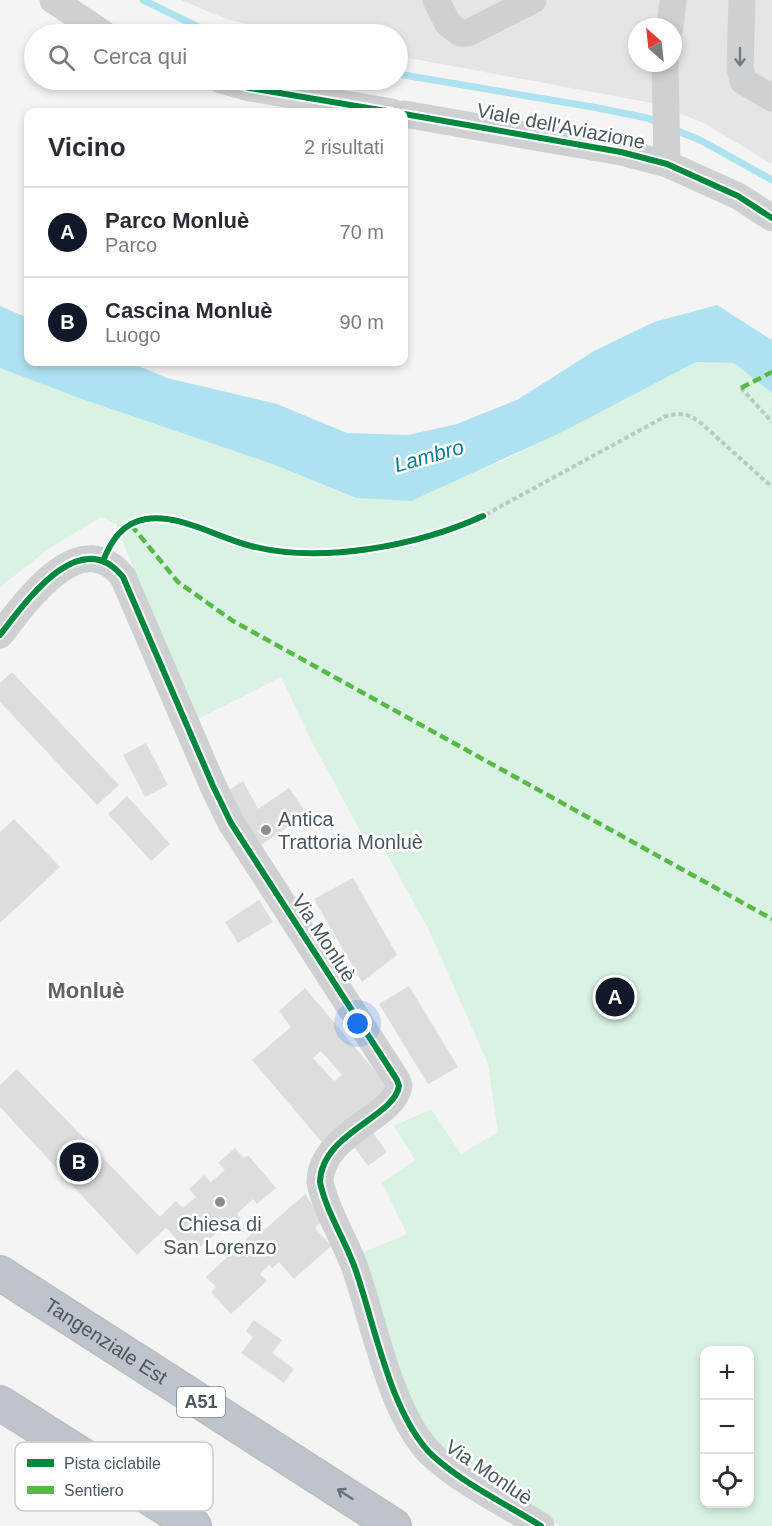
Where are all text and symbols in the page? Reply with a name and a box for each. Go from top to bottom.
north arrow [628,18,682,72]
search box [24,24,408,90]
icon: search [45,41,78,74]
text: Cerca qui [93,44,187,69]
one-way arrow [734,47,746,67]
street label: Viale dell'Aviazione [475,99,647,153]
text: Vicino [48,132,126,162]
text: 2 risultati [304,136,384,158]
text: Parco Monluè [105,208,249,233]
text: A [60,221,75,243]
text: 70 m [340,221,384,243]
text: Parco [105,234,157,256]
text: Cascina Monluè [105,298,272,323]
text: B [60,311,75,333]
text: 90 m [340,311,384,333]
text: Luogo [105,324,161,346]
water label: Lambro [391,435,467,476]
place label: Antica Trattoria Monluè [278,808,423,853]
marker: Antica Trattoria Monluè [259,823,273,837]
street label: Via Monluè [288,890,360,986]
pin: A [596,974,634,1020]
district label: Monluè [48,978,125,1003]
your location [343,1009,372,1038]
pin: B [60,1140,98,1184]
marker: Chiesa di San Lorenzo [213,1195,227,1209]
place label: Chiesa di San Lorenzo [163,1213,277,1258]
street label: Tangenziale Est [41,1294,172,1389]
map controls [700,1346,754,1508]
button: + [700,1346,754,1400]
road number: A51 [177,1387,225,1417]
button: − [700,1400,754,1454]
street label: Via Monluè [442,1435,536,1509]
legend [15,1442,213,1511]
button: locate [700,1454,754,1508]
text: Pista ciclabile [64,1455,161,1472]
text: Sentiero [64,1482,124,1499]
one-way arrow [337,1488,354,1500]

